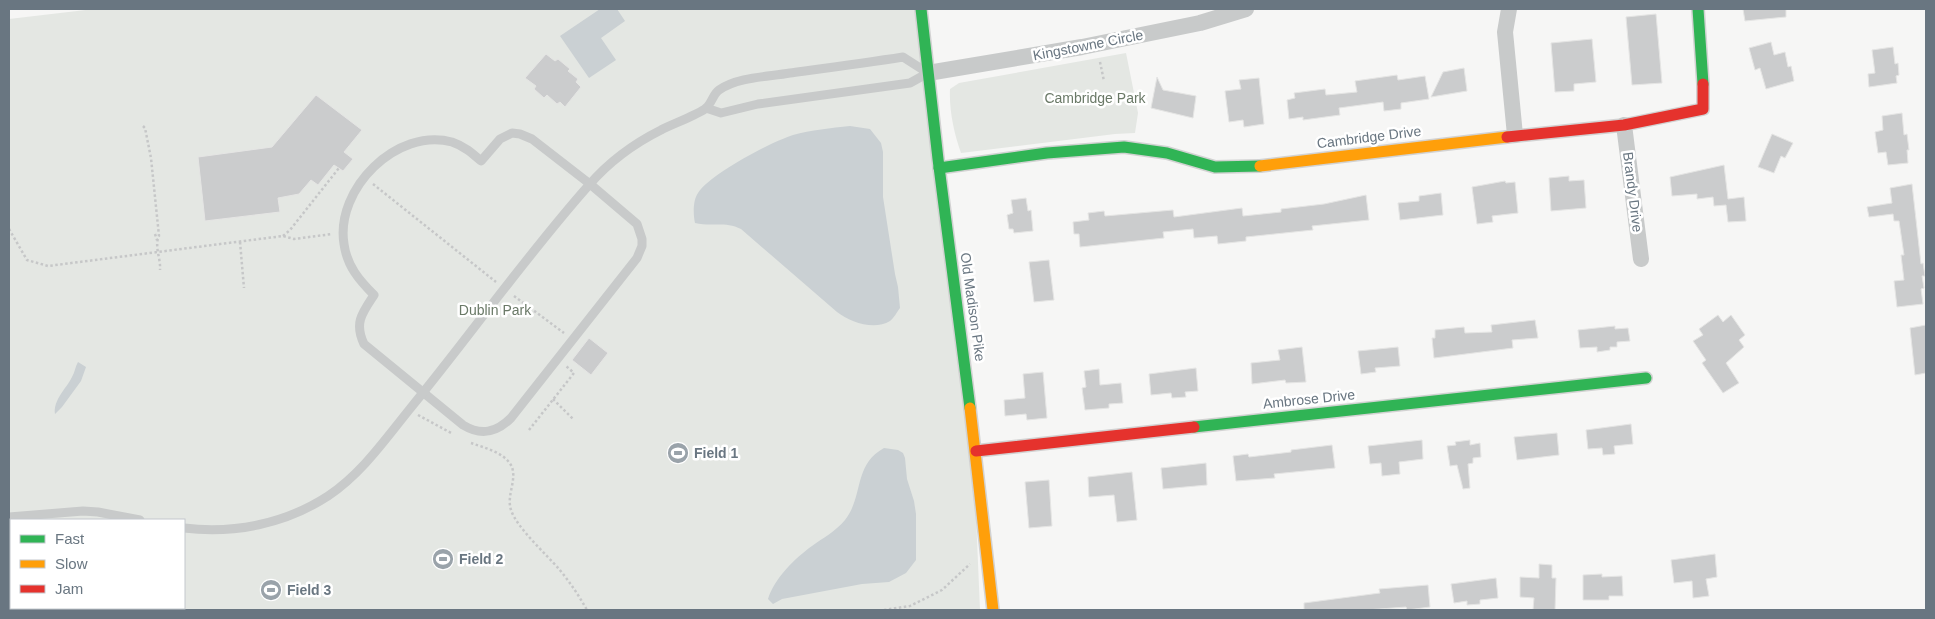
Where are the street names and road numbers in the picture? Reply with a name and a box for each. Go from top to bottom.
street label: Kingstowne Circle [1031,26,1145,64]
street label: Cambridge Drive [1316,123,1422,151]
street label: Brandy Drive [1620,151,1646,233]
street label: Old Madison Pike [957,252,989,363]
street label: Ambrose Drive [1262,386,1356,412]

